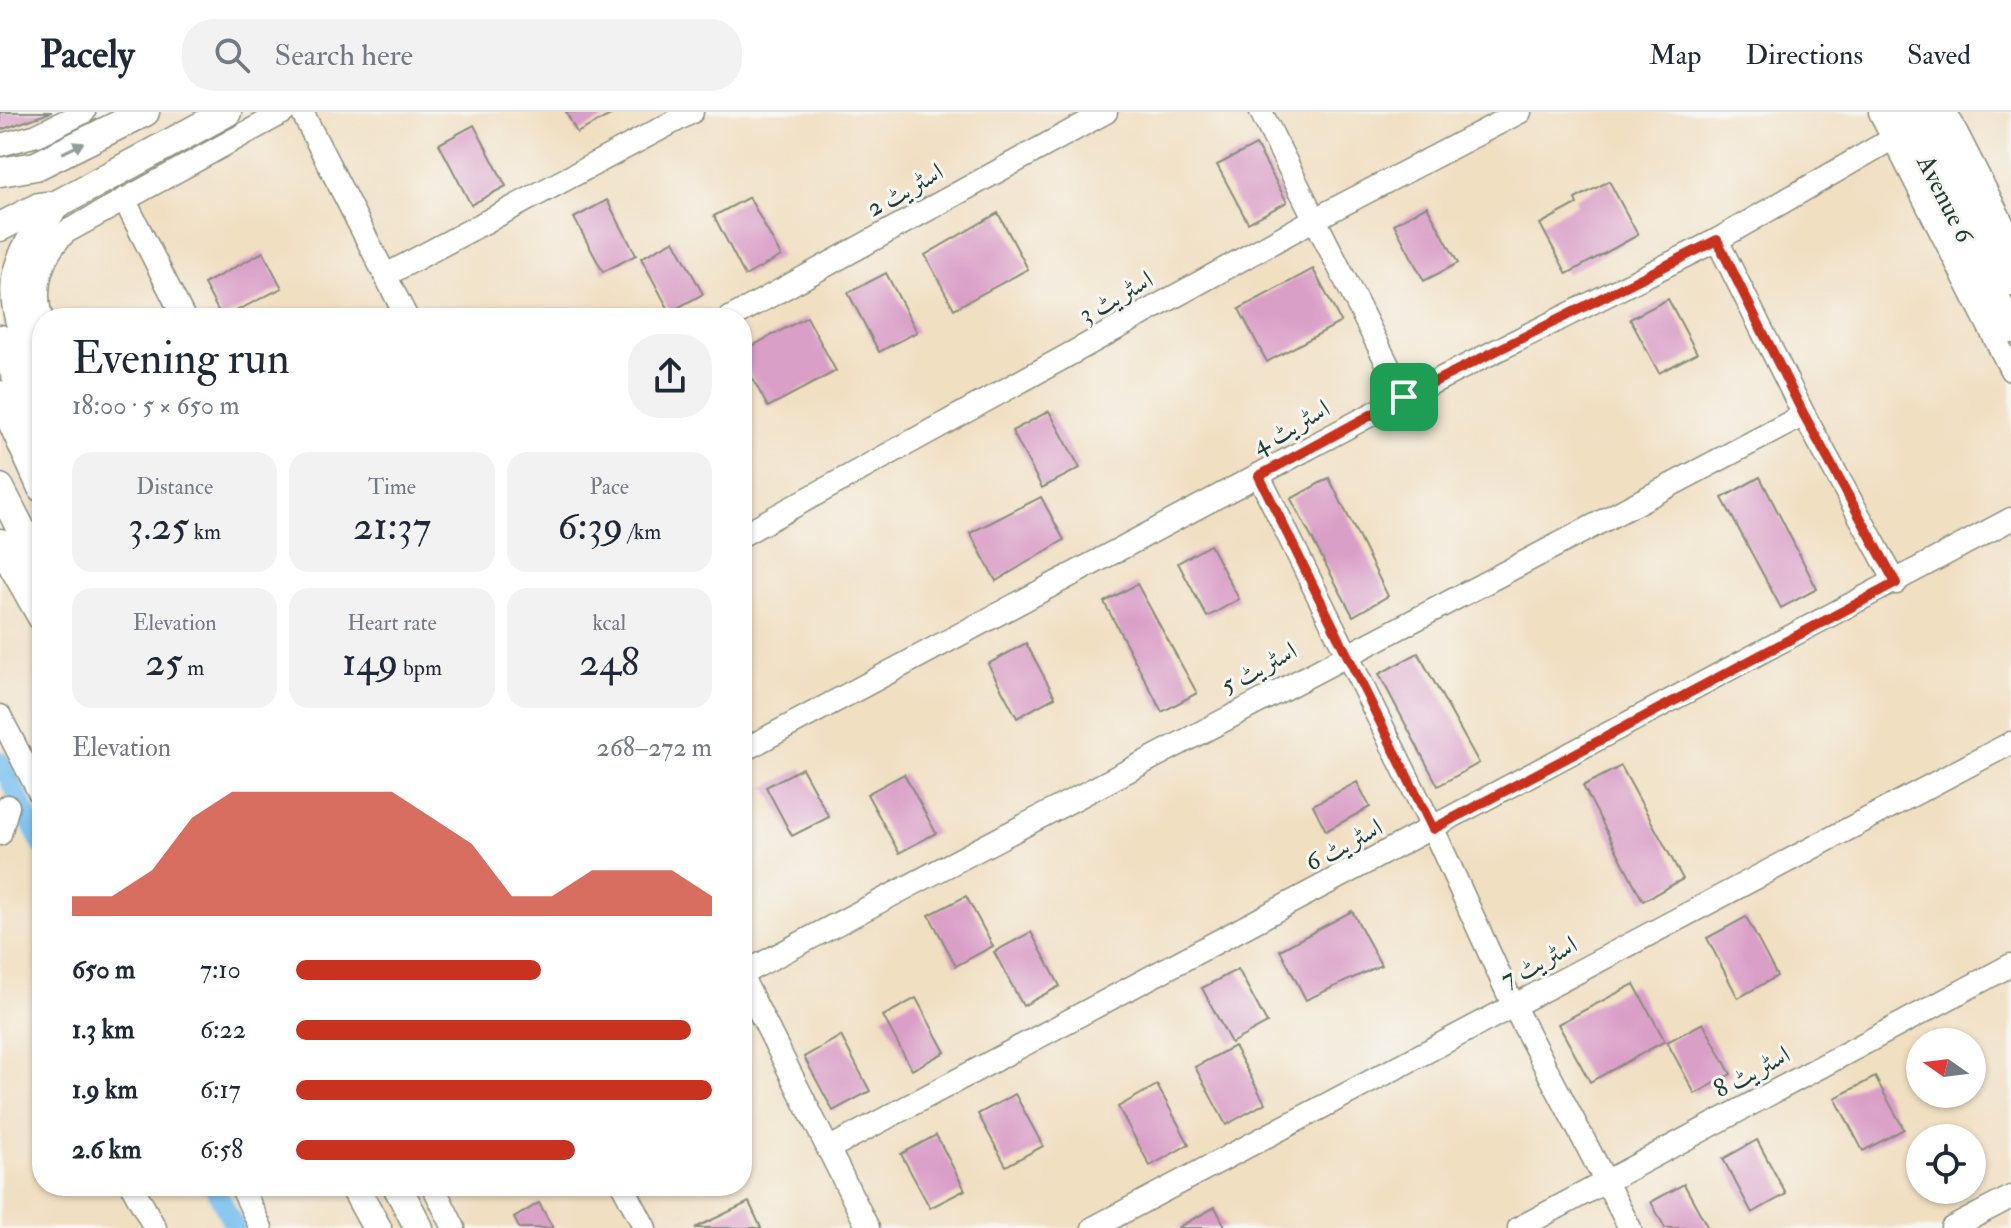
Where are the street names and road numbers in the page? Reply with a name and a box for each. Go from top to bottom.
street label: Avenue 6 [1909,149,1981,250]
street label: اسٹریٹ 2 [861,156,949,224]
street label: اسٹریٹ 3 [1073,264,1159,330]
street label: اسٹریٹ 4 [1246,393,1336,461]
street label: اسٹریٹ 5 [1216,635,1302,701]
street label: اسٹریٹ 6 [1300,811,1388,879]
street label: اسٹریٹ 7 [1495,929,1583,995]
street label: اسٹریٹ 8 [1708,1039,1796,1105]

